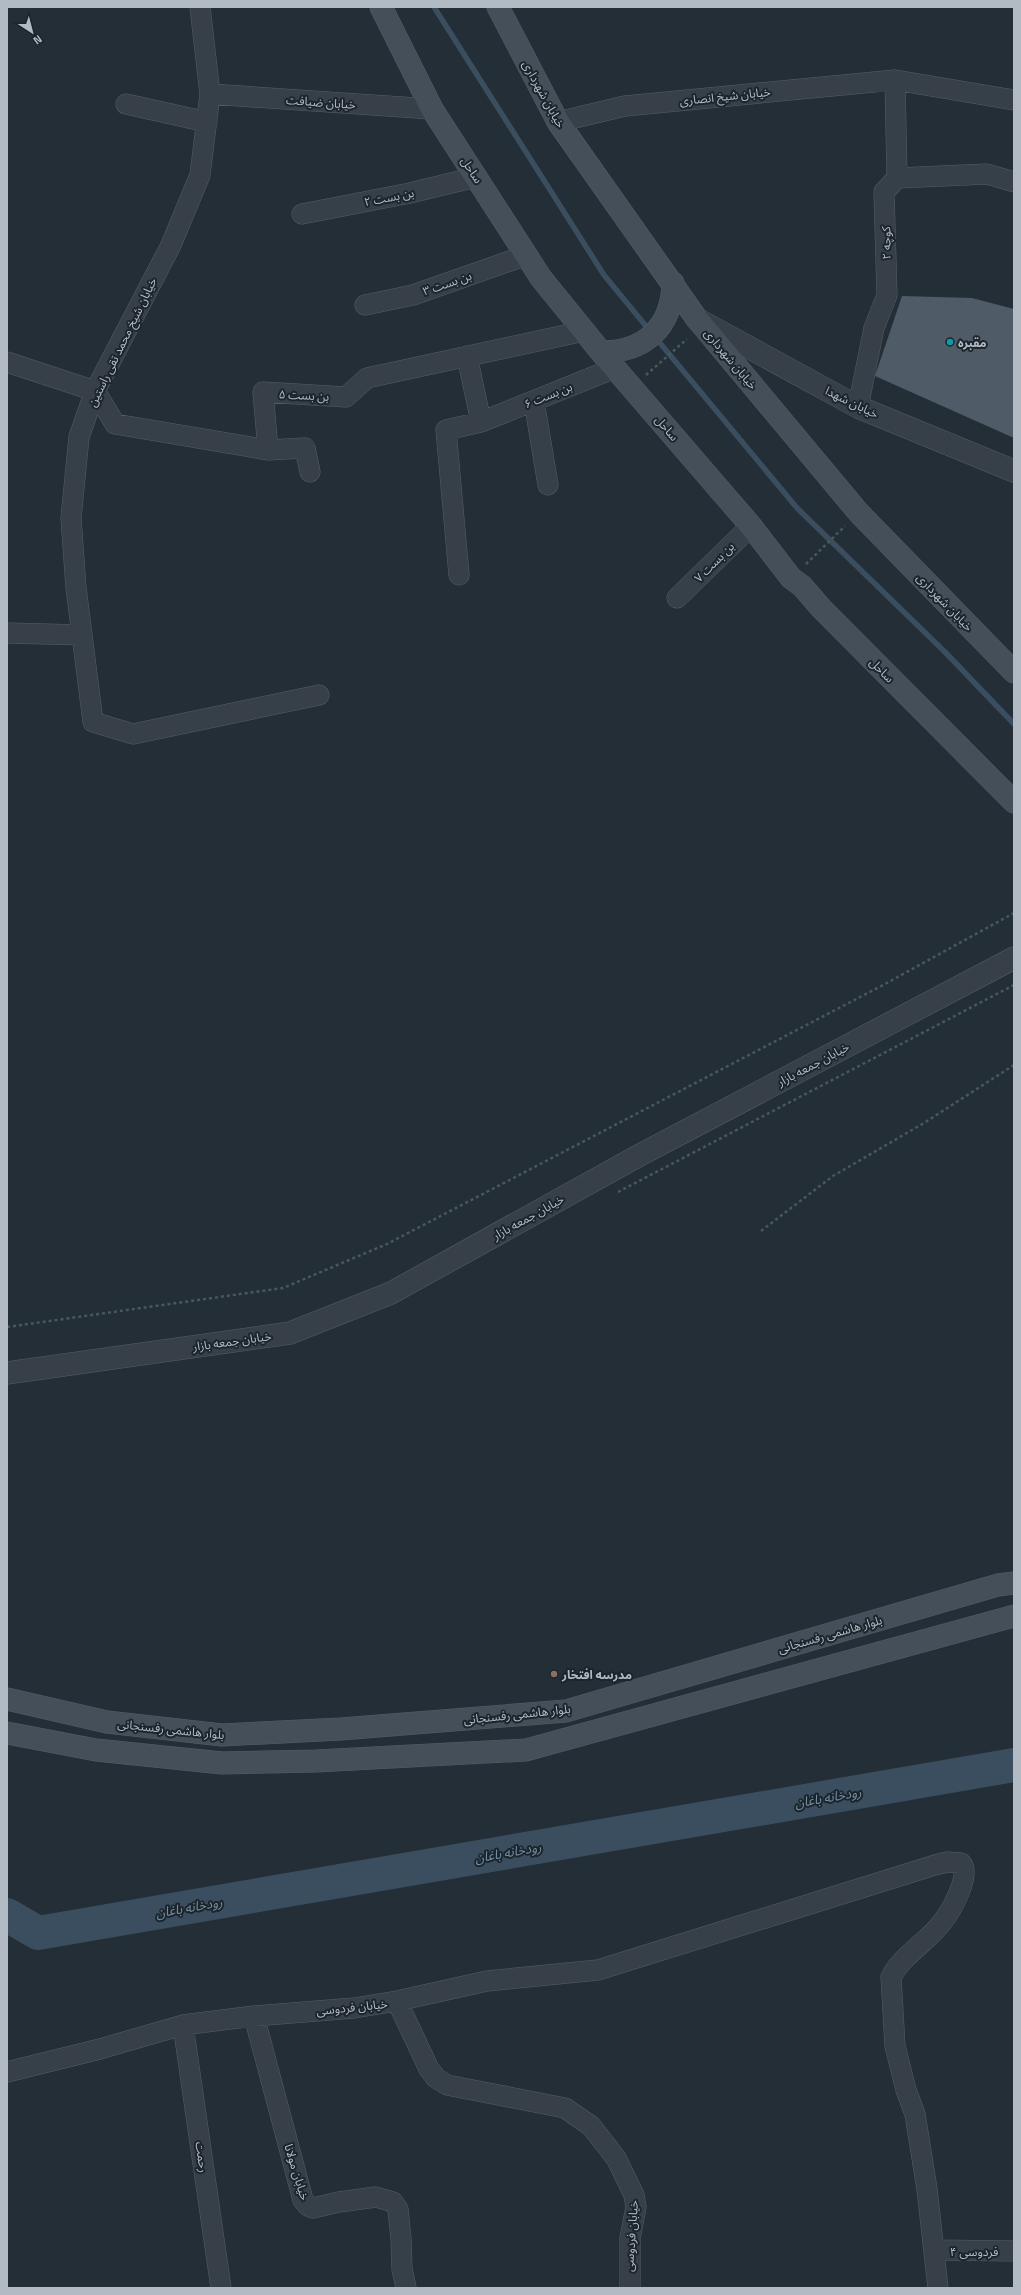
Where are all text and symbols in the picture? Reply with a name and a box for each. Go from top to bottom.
north arrow [12,12,52,52]
text: N [30,31,46,49]
street label: خیابان شهرداری [518,57,570,131]
street label: خیابان شیخ انصاری [679,82,771,110]
street label: خیابان ضیافت [285,90,357,114]
street label: ساحل [456,153,488,187]
street label: بن بست ۲ [362,183,416,211]
street label: کوچه ۲ [876,225,896,260]
street label: بن بست ۳ [420,266,474,300]
street label: خیابان شیخ محمد تقی راستین [82,274,162,410]
street label: خیابان شهرداری [700,324,762,394]
place label: مقبره [958,333,987,352]
marker: مقبره [945,337,955,347]
street label: بن بست ۶ [521,377,575,413]
street label: خیابان شهدا [822,381,882,423]
street label: بن بست ۵ [278,384,330,406]
street label: ساحل [650,411,684,445]
street label: بن بست ۷ [689,537,739,587]
street label: خیابان شهرداری [912,569,978,635]
street label: ساحل [865,653,899,687]
street label: خیابان جمعه بازار [773,1037,853,1092]
street label: خیابان جمعه بازار [488,1189,567,1245]
street label: خیابان جمعه بازار [190,1326,273,1356]
street label: بلوار هاشمی رفسنجانی [776,1610,884,1658]
place label: مدرسه افتخار [561,1665,632,1684]
marker: مدرسه افتخار [549,1669,559,1679]
street label: بلوار هاشمی رفسنجانی [463,1699,571,1729]
street label: بلوار هاشمی رفسنجانی [117,1714,225,1744]
water label: رودخانه باغان [793,1781,863,1813]
water label: رودخانه باغان [473,1836,543,1868]
water label: رودخانه باغان [154,1891,224,1923]
street label: خیابان فردوسی [315,1994,389,2020]
street label: رحمت [190,2140,214,2174]
street label: خیابان مولانا [279,2141,315,2203]
street label: خیابان فردوسی [619,2200,643,2272]
street label: فردوسی ۴ [950,2242,998,2261]

